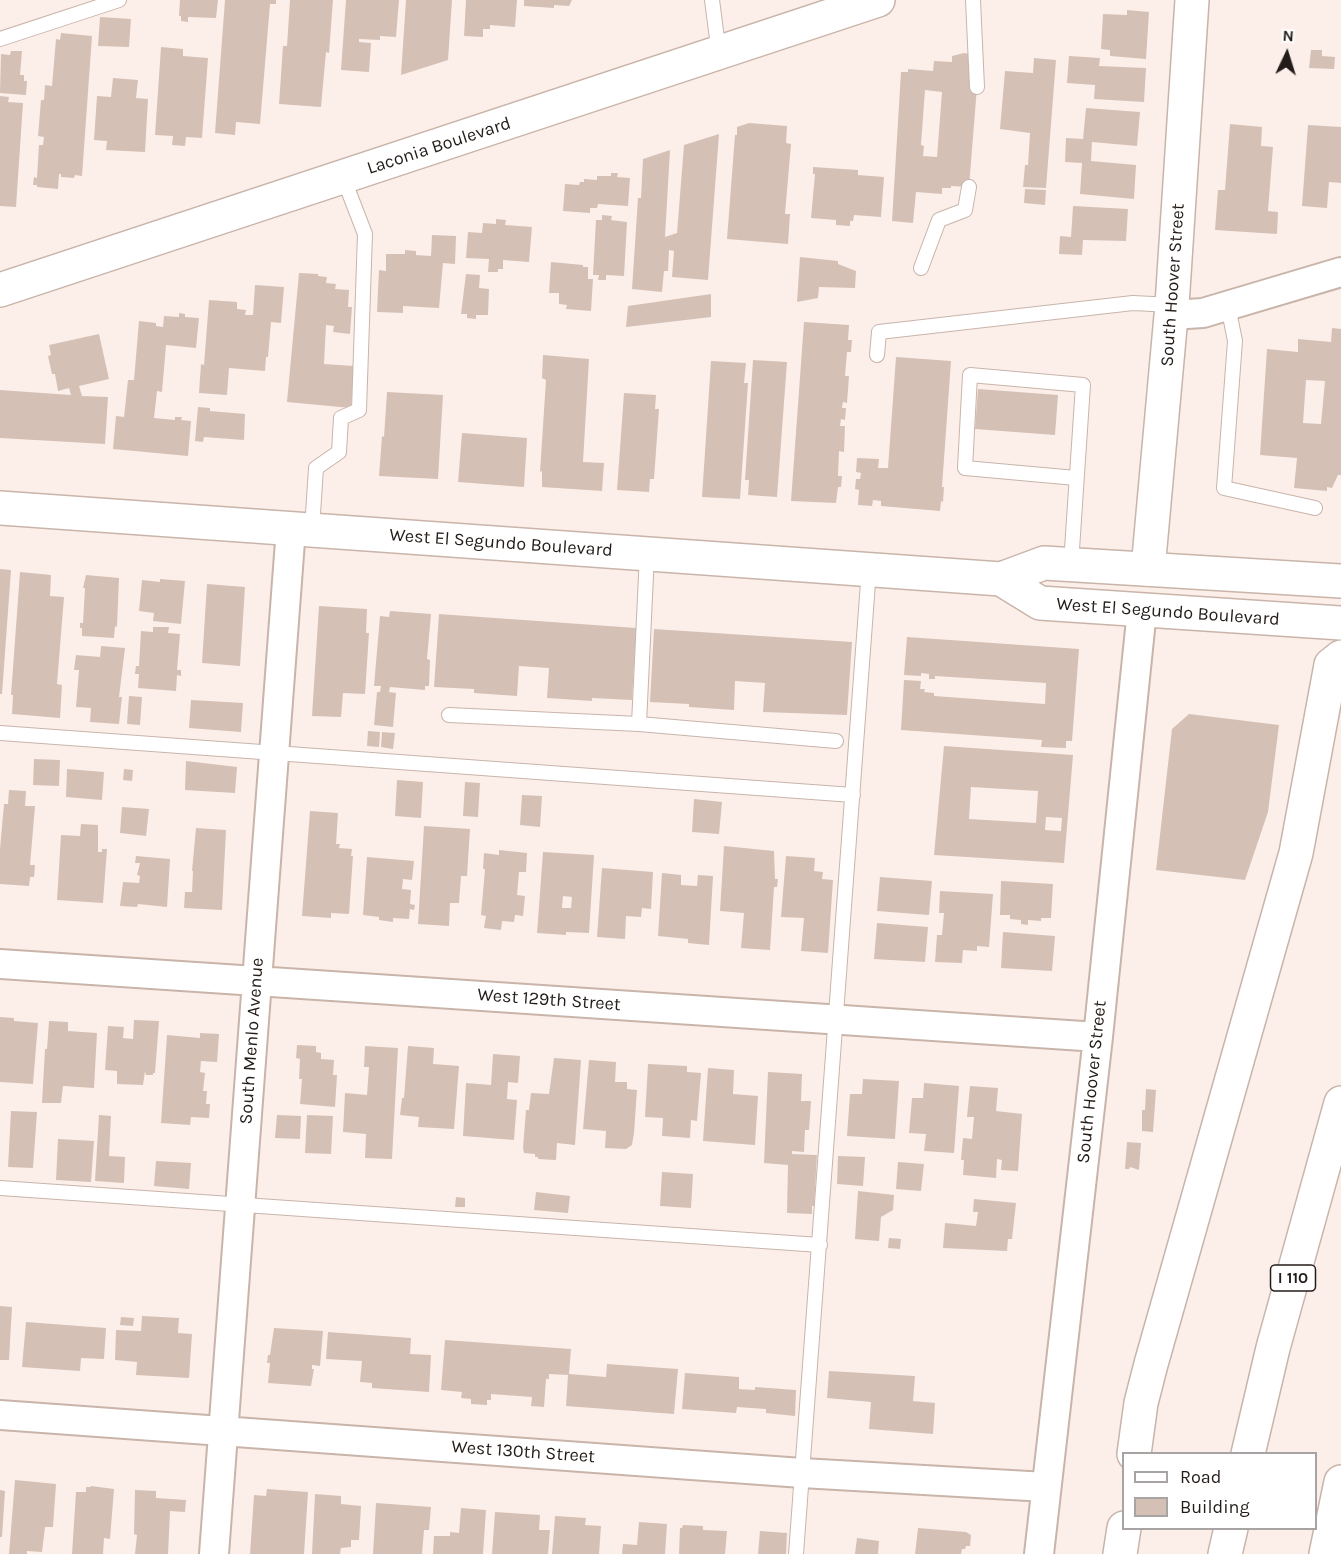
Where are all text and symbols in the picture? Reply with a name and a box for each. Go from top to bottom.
north arrow [1257,24,1317,84]
text: N [1282,26,1295,45]
street label: Laconia Boulevard [364,113,514,179]
street label: South Hoover Street [1157,203,1189,367]
street label: West El Segundo Boulevard [389,524,613,562]
street label: West El Segundo Boulevard [1056,593,1280,631]
street label: South Menlo Avenue [235,957,269,1125]
street label: West 129th Street [477,984,621,1016]
street label: South Hoover Street [1073,999,1111,1165]
road number: I 110 [1270,1265,1316,1291]
street label: West 130th Street [451,1436,595,1468]
legend [1122,1452,1317,1530]
text: Road [1180,1466,1221,1488]
text: Building [1180,1496,1250,1518]

